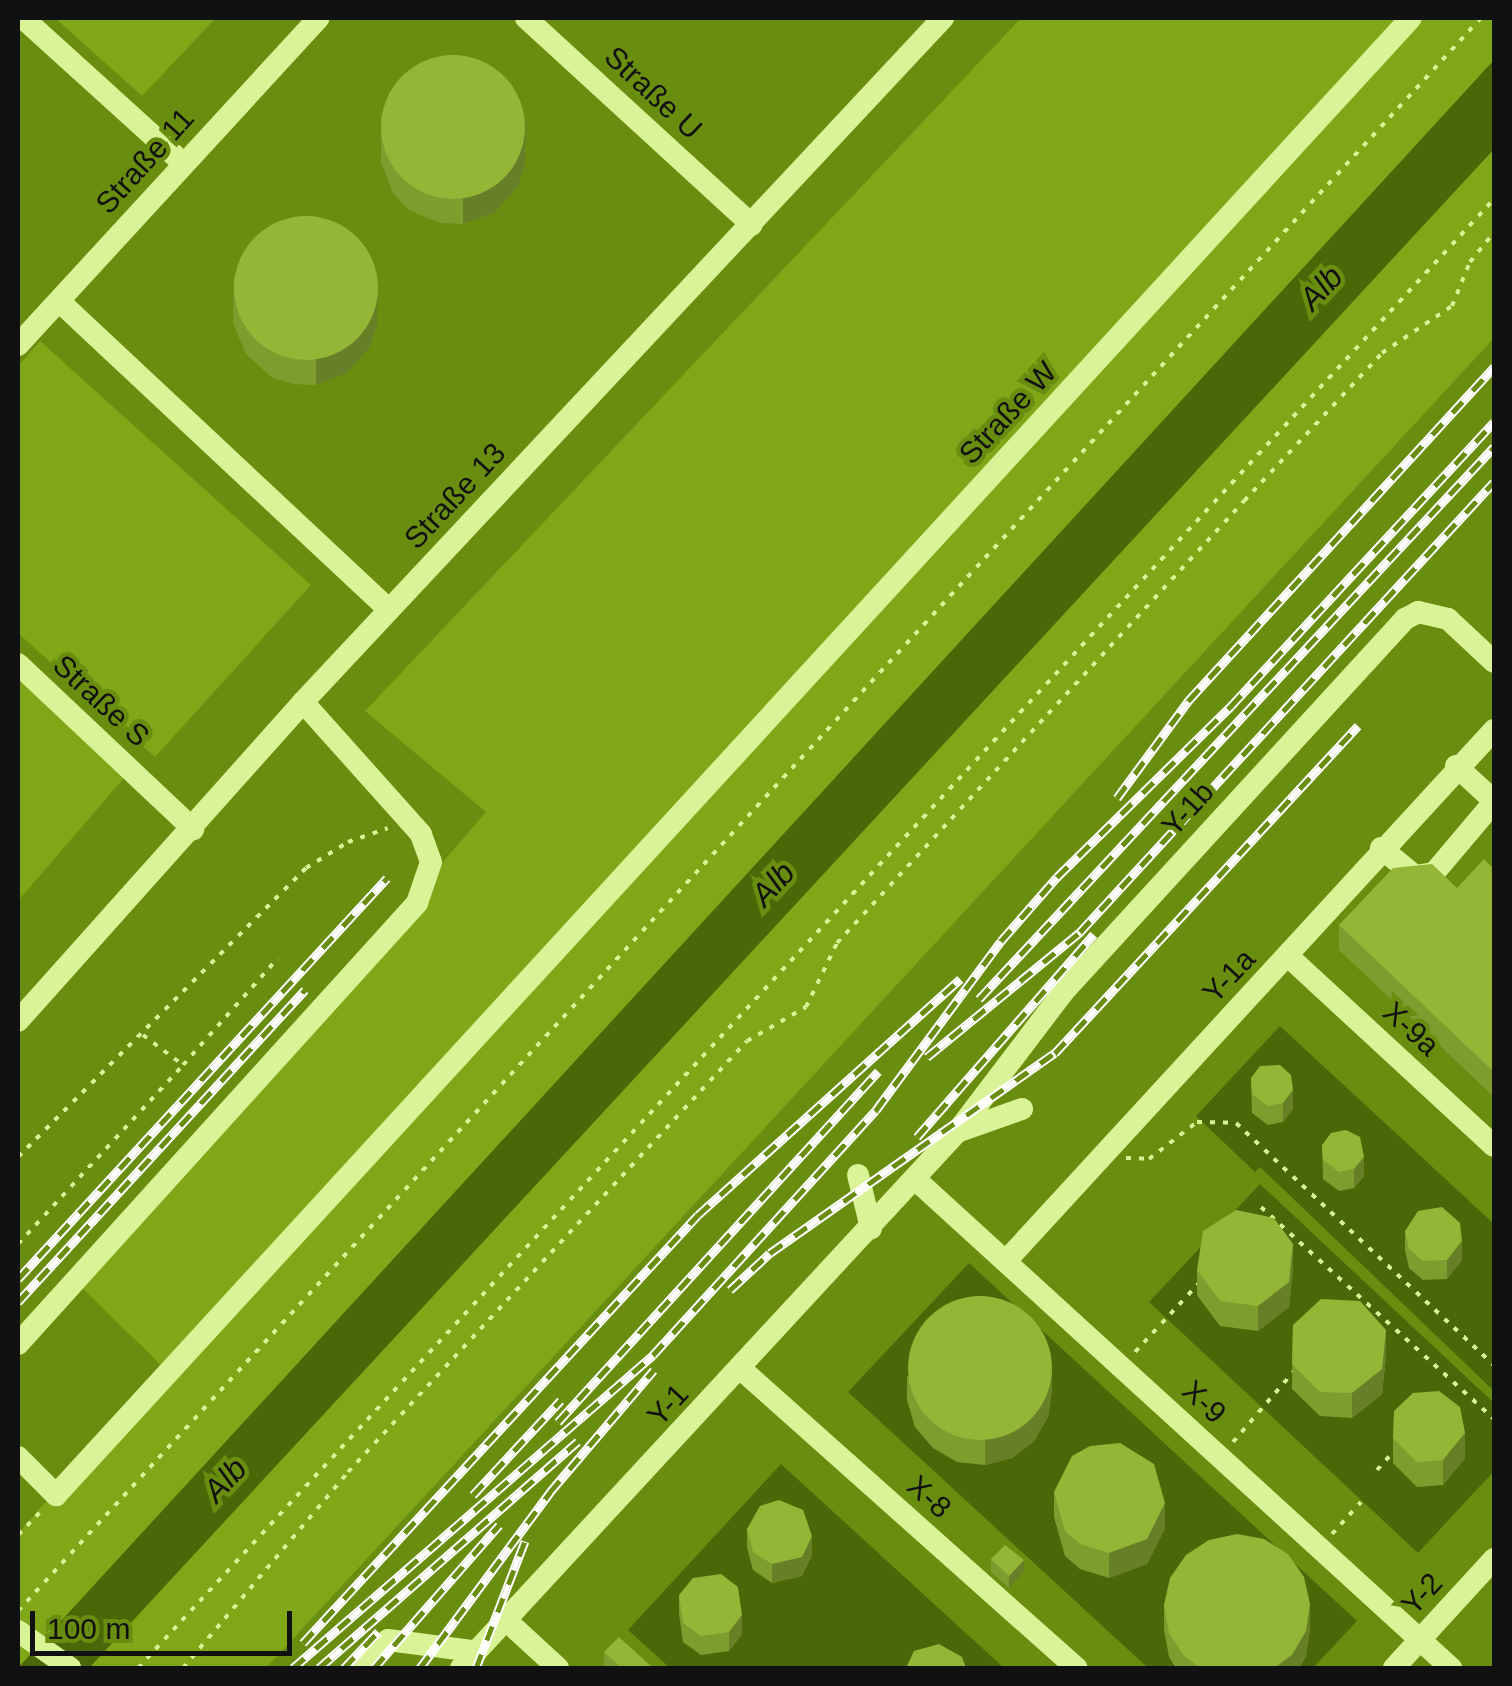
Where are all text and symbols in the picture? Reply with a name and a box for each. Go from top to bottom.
street label: Straße U [597,39,709,147]
street label: Straße 11 [88,101,202,221]
water label: Alb [1291,258,1351,318]
street label: Straße W [952,354,1064,472]
street label: Straße 13 [397,436,513,556]
street label: Straße S [45,647,157,755]
street label: Y-1b [1154,774,1222,844]
water label: Alb [743,854,803,914]
street label: Y-1a [1195,942,1263,1010]
street label: X-9a [1375,994,1447,1064]
street label: X-9 [1175,1373,1233,1431]
street label: Y-1 [640,1377,696,1433]
water label: Alb [195,1450,255,1510]
street label: X-8 [900,1468,958,1526]
street label: Y-2 [1394,1566,1450,1622]
scale bar [35,1591,298,1653]
text: 100 m [47,1612,130,1645]

